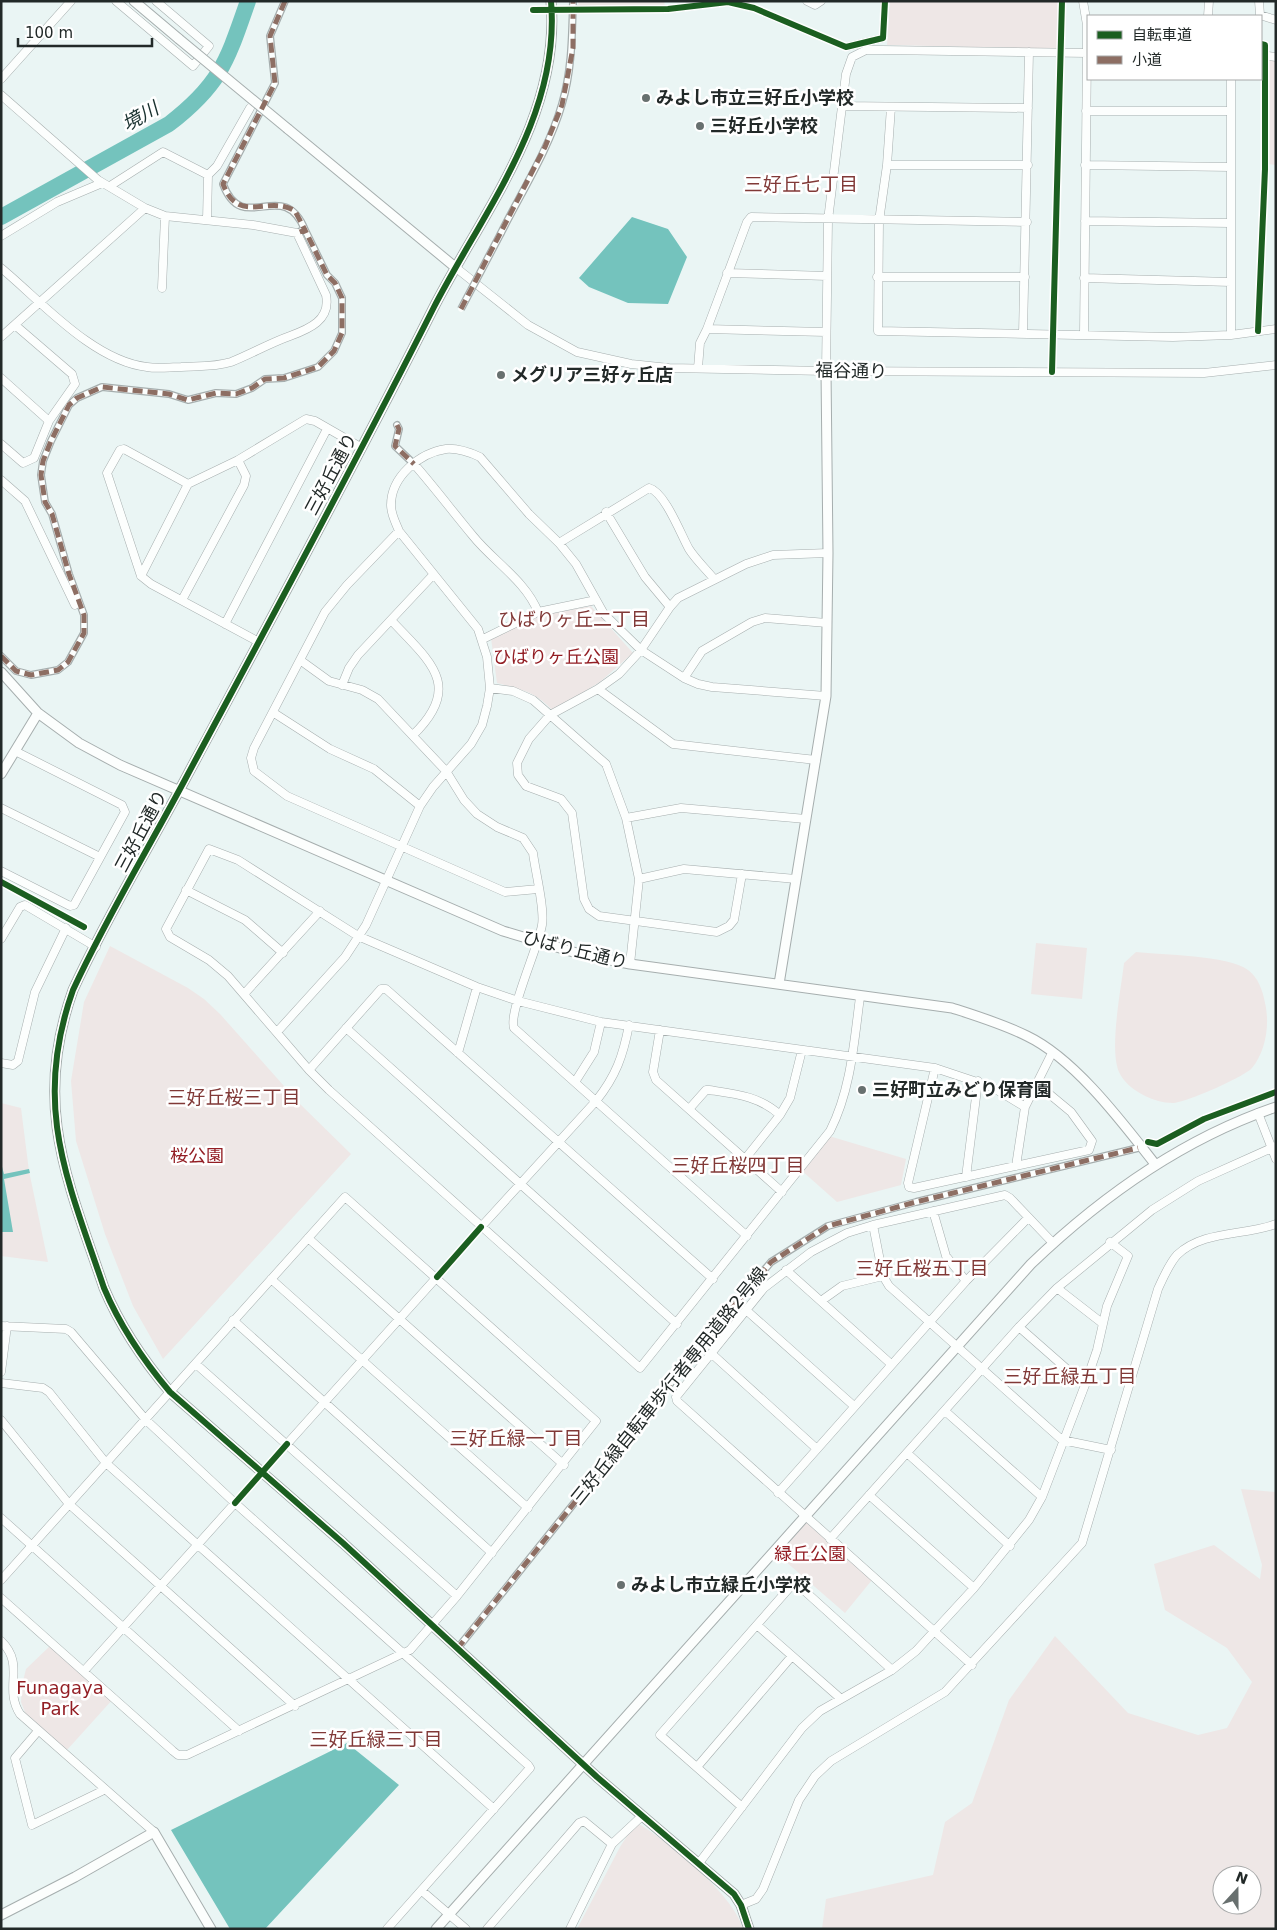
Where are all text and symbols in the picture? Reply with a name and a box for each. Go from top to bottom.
scale bar [18,15,151,47]
legend [1087,15,1262,80]
text: 100 m [25,24,73,42]
text: 自転車道 [1132,26,1192,44]
text: 小道 [1132,51,1162,69]
place label: みよし市立三好丘小学校 [656,87,854,108]
marker: みよし市立三好丘小学校 [640,92,652,104]
water label: 境川 [118,96,164,135]
place label: 三好丘小学校 [710,115,818,136]
marker: 三好丘小学校 [694,120,706,132]
district label: 三好丘七丁目 [744,173,858,195]
street label: 福谷通り [815,359,887,382]
place label: メグリア三好ヶ丘店 [511,364,673,385]
marker: メグリア三好ヶ丘店 [495,369,507,381]
street label: 三好丘通り [300,429,361,518]
district label: ひばりヶ丘二丁目 [498,608,650,630]
park label: ひばりヶ丘公園 [493,646,619,667]
street label: 三好丘通り [110,786,171,875]
street label: ひばり丘通り [520,926,630,973]
place label: 三好町立みどり保育園 [872,1079,1052,1100]
marker: 三好町立みどり保育園 [856,1084,868,1096]
district label: 三好丘桜三丁目 [167,1086,301,1108]
park label: 桜公園 [170,1145,224,1166]
district label: 三好丘桜四丁目 [671,1154,805,1176]
district label: 三好丘桜五丁目 [855,1257,989,1279]
street label: 三好丘緑自転車歩行者専用道路2号線 [566,1263,771,1509]
district label: 三好丘緑五丁目 [1003,1365,1137,1387]
district label: 三好丘緑一丁目 [449,1427,583,1449]
park label: 緑丘公園 [774,1543,846,1564]
place label: みよし市立緑丘小学校 [631,1574,811,1595]
marker: みよし市立緑丘小学校 [615,1579,627,1591]
park label: Funagaya Park [16,1677,104,1719]
district label: 三好丘緑三丁目 [309,1728,443,1750]
north arrow [1212,1865,1262,1915]
text: N [1233,1868,1250,1887]

